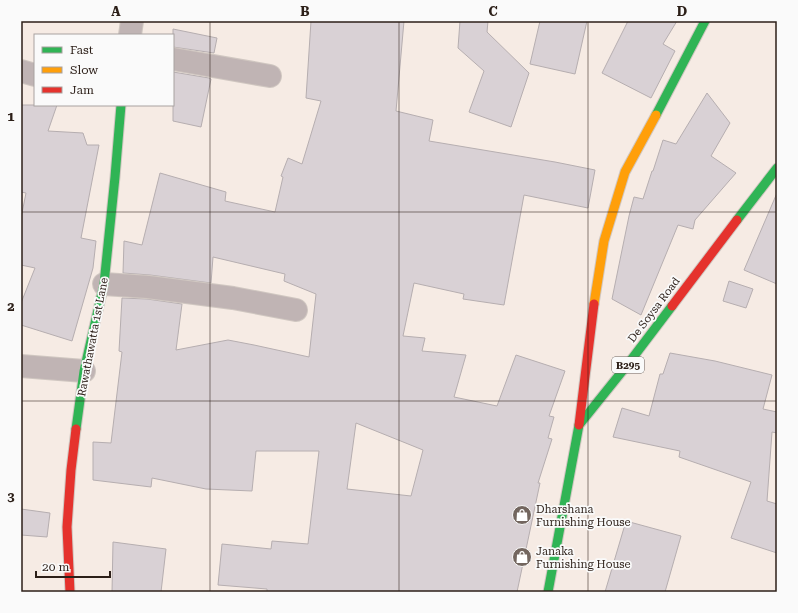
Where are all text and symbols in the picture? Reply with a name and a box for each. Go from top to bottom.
text: A [111,4,121,19]
text: B [300,4,310,19]
text: C [488,4,498,19]
text: D [677,4,687,19]
legend [34,34,174,106]
text: Fast [70,43,94,57]
text: Slow [70,63,98,77]
text: Jam [70,83,94,97]
text: 1 [7,109,15,124]
street label: De Soysa Road [625,275,683,345]
street label: Rawathawatta 1st Lane [75,276,111,398]
text: 2 [7,299,15,314]
road number: B295 [612,357,644,373]
text: 3 [7,489,15,504]
place label: Dharshana Furnishing House [536,503,631,529]
shop icon: Dharshana Furnishing House [511,504,533,526]
place label: Janaka Furnishing House [536,545,631,571]
shop icon: Janaka Furnishing House [511,546,533,568]
scale bar [36,553,110,579]
text: 20 m [42,560,69,574]

